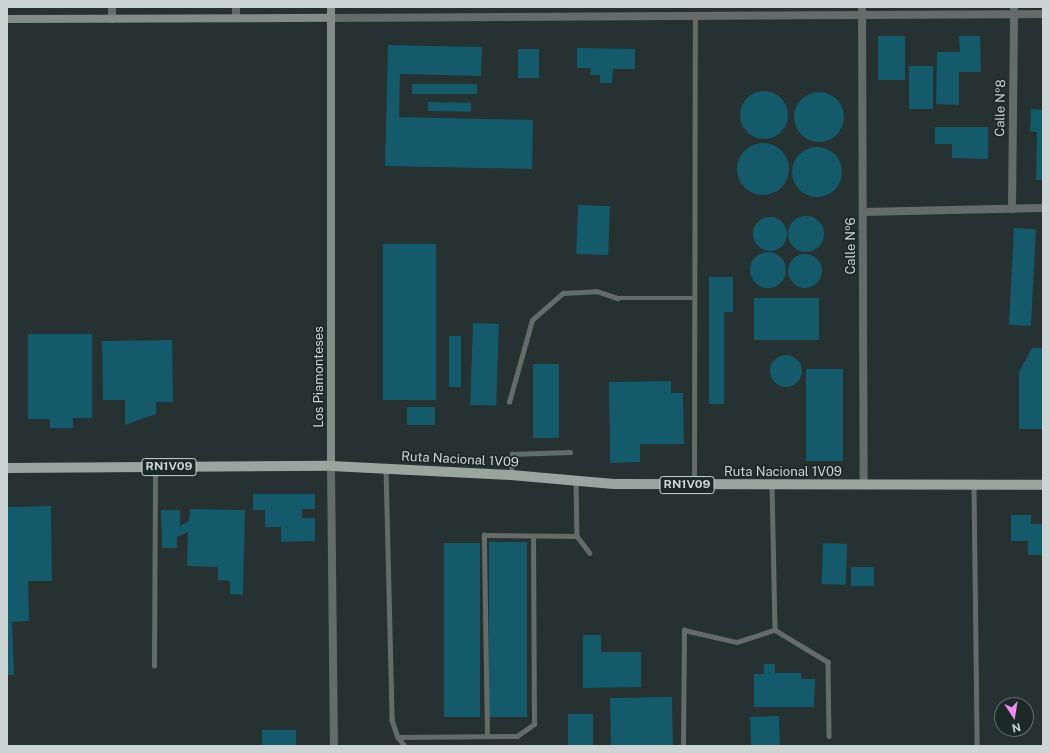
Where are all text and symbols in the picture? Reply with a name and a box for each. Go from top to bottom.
street label: Calle Nº8 [993,79,1009,137]
street label: Calle Nº6 [843,217,859,275]
street label: Los Piamonteses [311,326,327,428]
street label: Ruta Nacional 1V09 [401,449,519,471]
road number: RN1V09 [141,457,197,477]
street label: Ruta Nacional 1V09 [724,464,842,480]
road number: RN1V09 [659,475,715,495]
north arrow [994,697,1034,737]
text: N [1011,721,1022,735]

